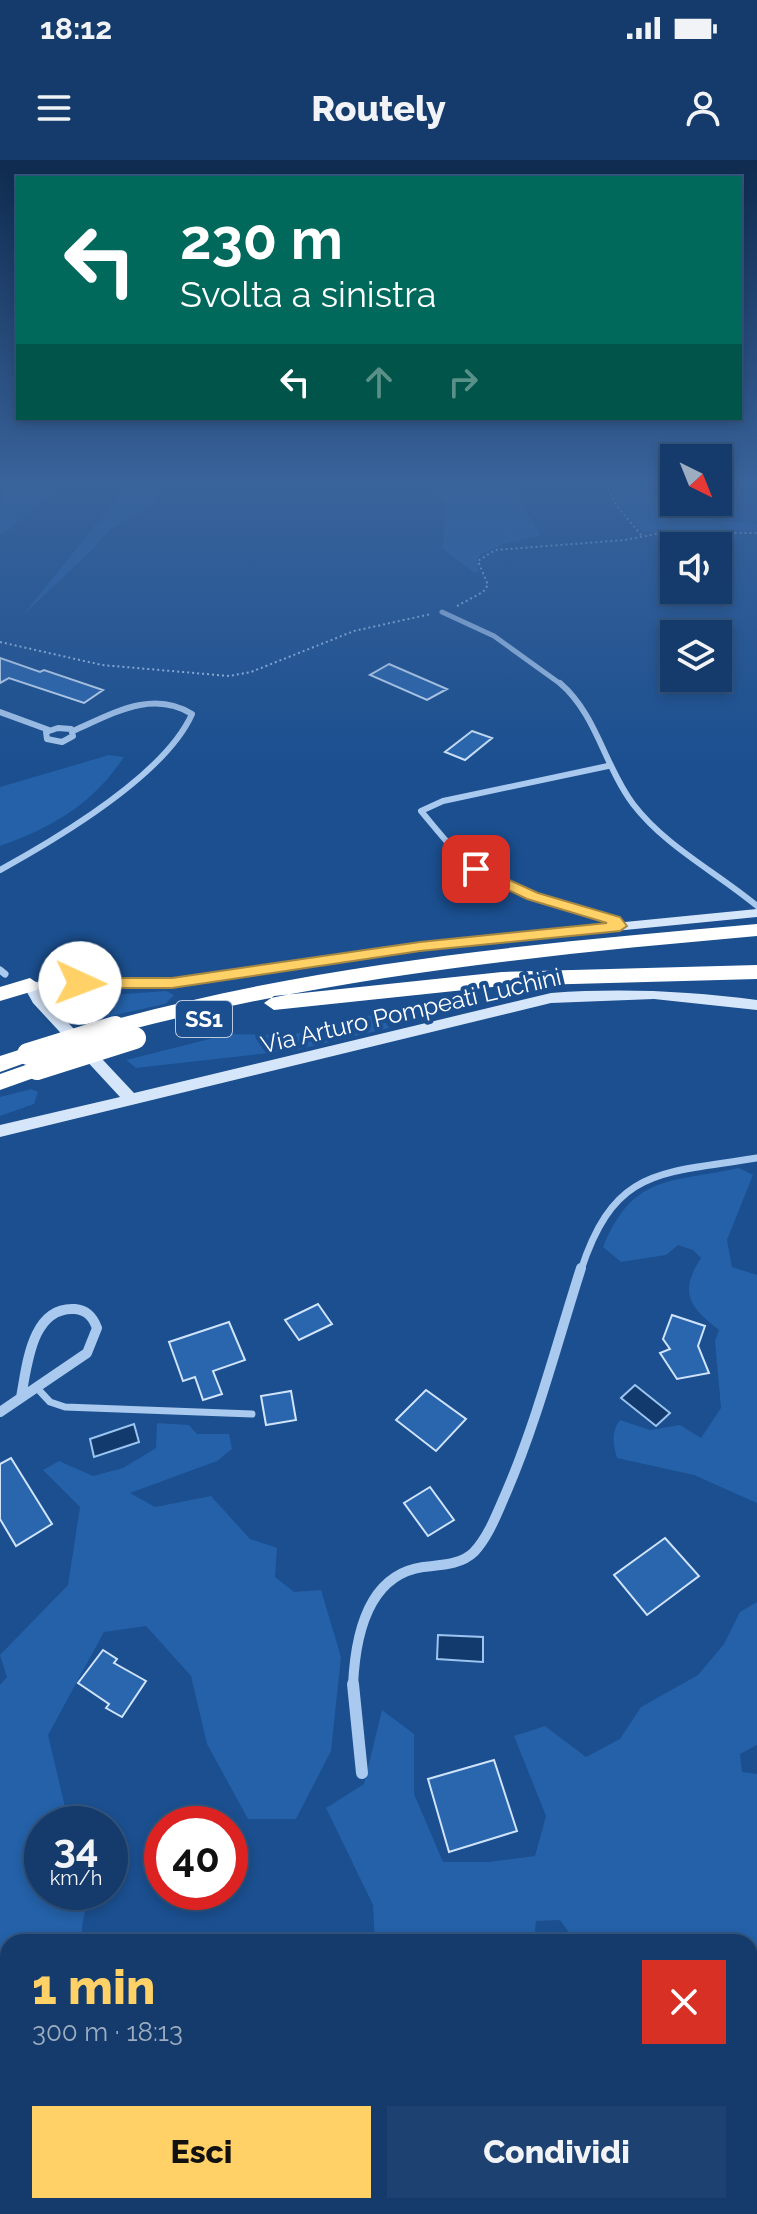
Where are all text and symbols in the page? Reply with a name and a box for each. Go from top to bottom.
text: 18:12 [40,11,112,46]
icon: menu [32,86,76,130]
icon: person [681,86,725,130]
text: Routely [311,87,446,129]
text: 230 m [180,206,343,272]
icon: left [48,208,152,312]
text: Svolta a sinistra [180,273,436,315]
icon: left [273,360,317,404]
icon: ahead [357,360,401,404]
icon: right [441,360,485,404]
north arrow [660,444,732,516]
map controls [660,444,732,692]
button: sound [660,532,732,604]
button: layers [660,620,732,692]
pin [442,835,510,903]
icon: arrive [454,847,498,891]
position arrow [38,941,122,1025]
street label: Via Arturo Pompeati Luchini [258,962,564,1059]
road number: SS1 [176,1001,232,1037]
speed limit sign: 40 [144,1806,248,1910]
text: 34 [53,1824,99,1871]
text: km/h [50,1866,102,1890]
text: 1 min [32,1959,155,2015]
button: close [642,1960,726,2044]
text: 300 m · 18:13 [32,2017,183,2047]
button: Esci [32,2106,371,2198]
button: Condividi [387,2106,726,2198]

